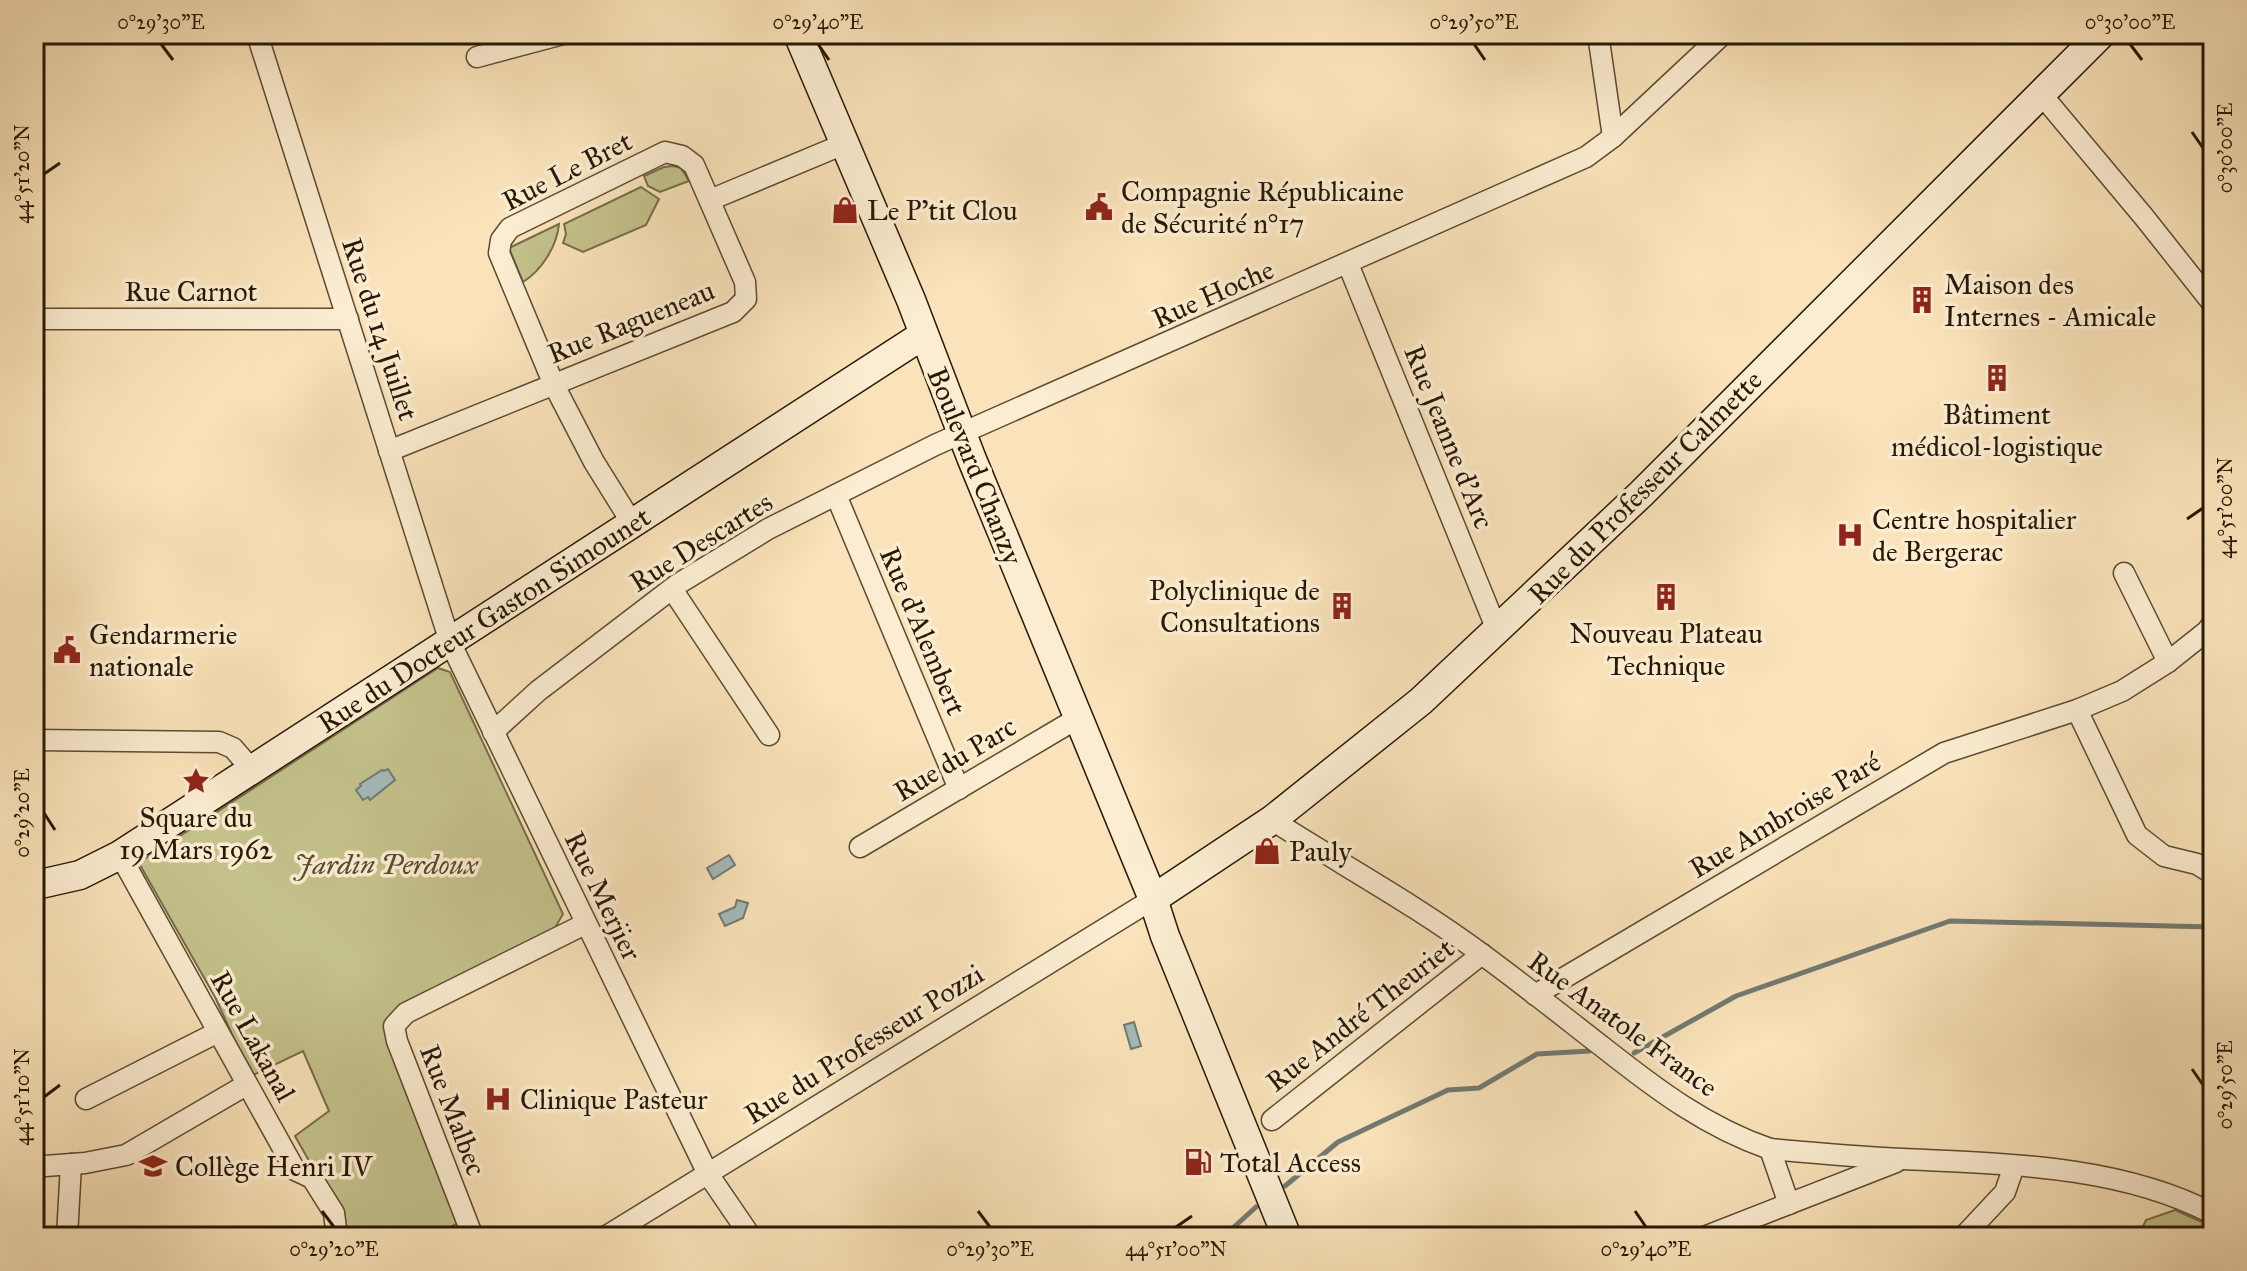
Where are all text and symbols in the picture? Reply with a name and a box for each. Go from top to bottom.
text: 0°29'30"E [117,10,205,34]
text: 0°29'40"E [773,10,863,34]
text: 0°29'50"E [1429,10,1519,34]
text: 0°30'00"E [2085,10,2175,34]
text: 0°30'00"E [2213,103,2237,193]
street label: Rue Le Bret [496,123,638,219]
text: 44°51'20"N [10,124,34,224]
place label: Compagnie Républicaine de Sécurité n°17 [1121,174,1404,241]
public building icon: Compagnie Républicaine de Sécurité n°17 [1084,192,1114,222]
place label: Le P'tit Clou [867,193,1018,228]
shop icon: Le P'tit Clou [830,195,860,225]
street label: Rue du 14 Juillet [334,233,426,425]
street label: Rue Hoche [1147,252,1279,336]
place label: Maison des Internes - Amicale [1944,267,2156,334]
street label: Rue Ragueneau [542,273,720,371]
street label: Rue Carnot [125,274,258,309]
building icon: Maison des Internes - Amicale [1907,285,1937,315]
street label: Rue Jeanne d'Arc [1396,340,1502,534]
street label: Boulevard Chanzy [919,362,1031,571]
street label: Rue du Professeur Calmette [1521,363,1769,611]
building icon: Bâtiment médicol-logistique [1982,363,2012,393]
place label: Bâtiment médicol-logistique [1891,397,2103,464]
text: 44°51'00"N [2213,457,2237,559]
street label: Rue Descartes [623,484,779,600]
street label: Rue du Docteur Gaston Simounet [311,499,657,741]
place label: Centre hospitalier de Bergerac [1872,502,2077,569]
hospital icon: Centre hospitalier de Bergerac [1835,520,1865,550]
street label: Rue d'Alembert [872,542,974,720]
place label: Polyclinique de Consultations [1149,573,1320,640]
building icon: Nouveau Plateau Technique [1651,582,1681,612]
building icon: Polyclinique de Consultations [1327,591,1357,621]
place label: Nouveau Plateau Technique [1569,616,1763,683]
place label: Gendarmerie nationale [89,617,238,684]
public building icon: Gendarmerie nationale [52,635,82,665]
street label: Rue du Parc [887,709,1023,809]
street label: Rue Ambroise Paré [1683,744,1887,886]
place icon: Square du 19 Mars 1962 [181,766,211,796]
text: 0°29'20"E [10,768,34,858]
place label: Square du 19 Mars 1962 [119,800,273,867]
street label: Rue Merjier [557,826,649,967]
place label: Pauly [1289,834,1352,869]
shop icon: Pauly [1252,836,1282,866]
park label: Jardin Perdoux [292,847,479,882]
street label: Rue André Theuriet [1259,931,1461,1099]
street label: Rue Anatole France [1521,943,1725,1105]
street label: Rue du Professeur Pozzi [738,956,990,1132]
street label: Rue Lakanal [203,965,303,1108]
street label: Rue Malbec [412,1040,494,1180]
text: 0°29'50"E [2213,1040,2237,1130]
text: 44°51'10"N [10,1048,34,1146]
place label: Clinique Pasteur [520,1082,708,1117]
hospital icon: Clinique Pasteur [483,1084,513,1114]
place label: Total Access [1220,1145,1361,1180]
fuel station icon: Total Access [1183,1147,1213,1177]
place label: Collège Henri IV [175,1149,374,1184]
school or university icon: Collège Henri IV [138,1151,168,1181]
text: 0°29'20"E [289,1237,379,1261]
text: 0°29'30"E [946,1237,1034,1261]
text: 44°51'00"N [1125,1237,1227,1261]
text: 0°29'40"E [1601,1237,1691,1261]

